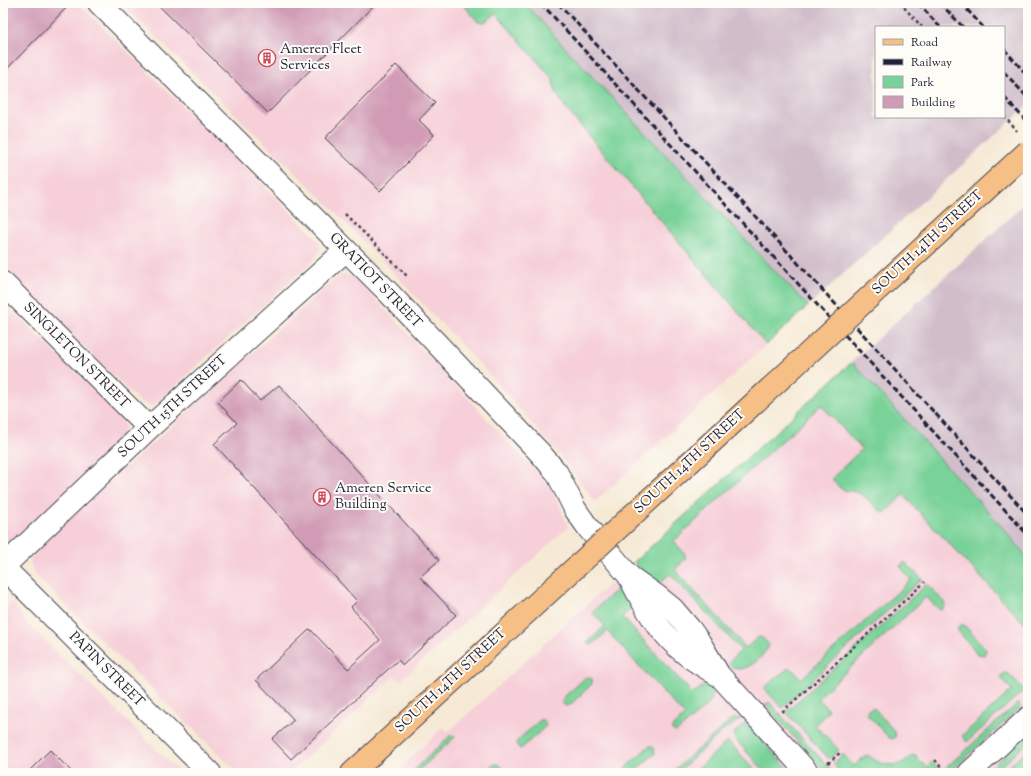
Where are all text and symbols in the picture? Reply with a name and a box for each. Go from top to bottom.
legend [875,26,1005,118]
text: Road [911,34,938,52]
place label: Ameren Fleet Services [280,40,362,76]
building icon: Ameren Fleet Services [257,48,277,68]
text: Railway [911,54,952,72]
text: Park [911,74,934,92]
text: Building [911,94,955,112]
street label: SOUTH 14TH STREET [868,186,988,300]
street label: GRATIOT STREET [324,229,426,333]
street label: SINGLETON STREET [18,298,134,414]
street label: SOUTH 15TH STREET [114,351,232,463]
street label: SOUTH 14TH STREET [630,405,750,519]
place label: Ameren Service Building [335,479,432,515]
building icon: Ameren Service Building [312,487,332,507]
street label: SOUTH 14TH STREET [391,624,511,738]
street label: PAPIN STREET [64,628,148,712]

